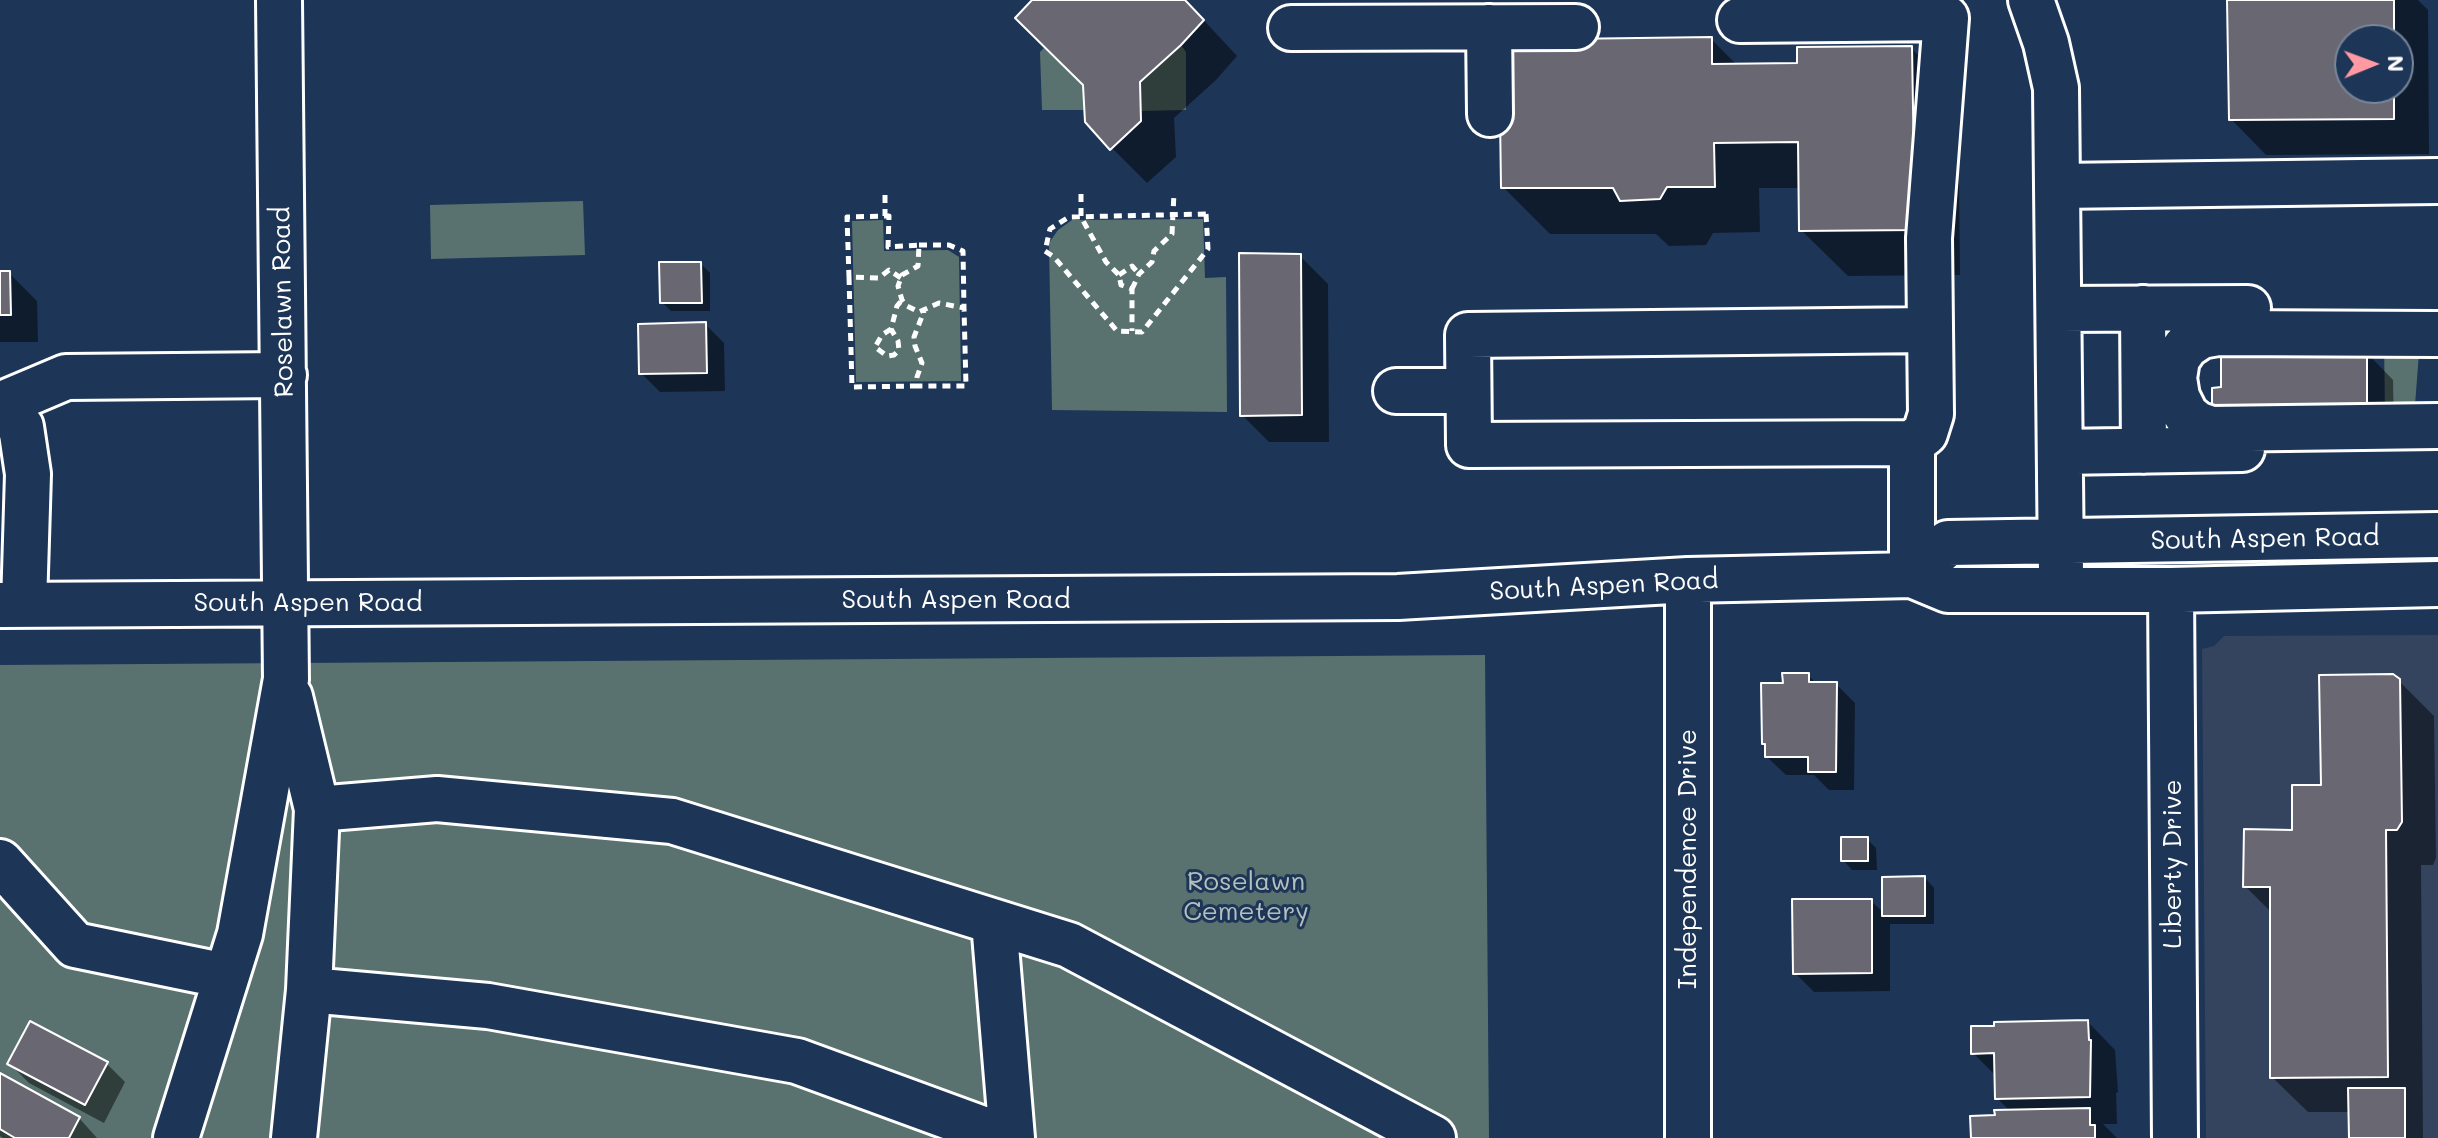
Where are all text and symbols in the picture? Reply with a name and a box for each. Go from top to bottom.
north arrow [2334,24,2414,104]
text: N [2382,55,2411,72]
street label: Roselawn Road [266,206,300,398]
street label: South Aspen Road [2150,521,2380,557]
street label: South Aspen Road [1489,564,1719,608]
street label: South Aspen Road [842,584,1070,616]
street label: South Aspen Road [194,587,422,619]
street label: Independence Drive [1672,729,1704,989]
street label: Liberty Drive [2157,779,2189,949]
park label: Roselawn Cemetery [1183,866,1309,928]

